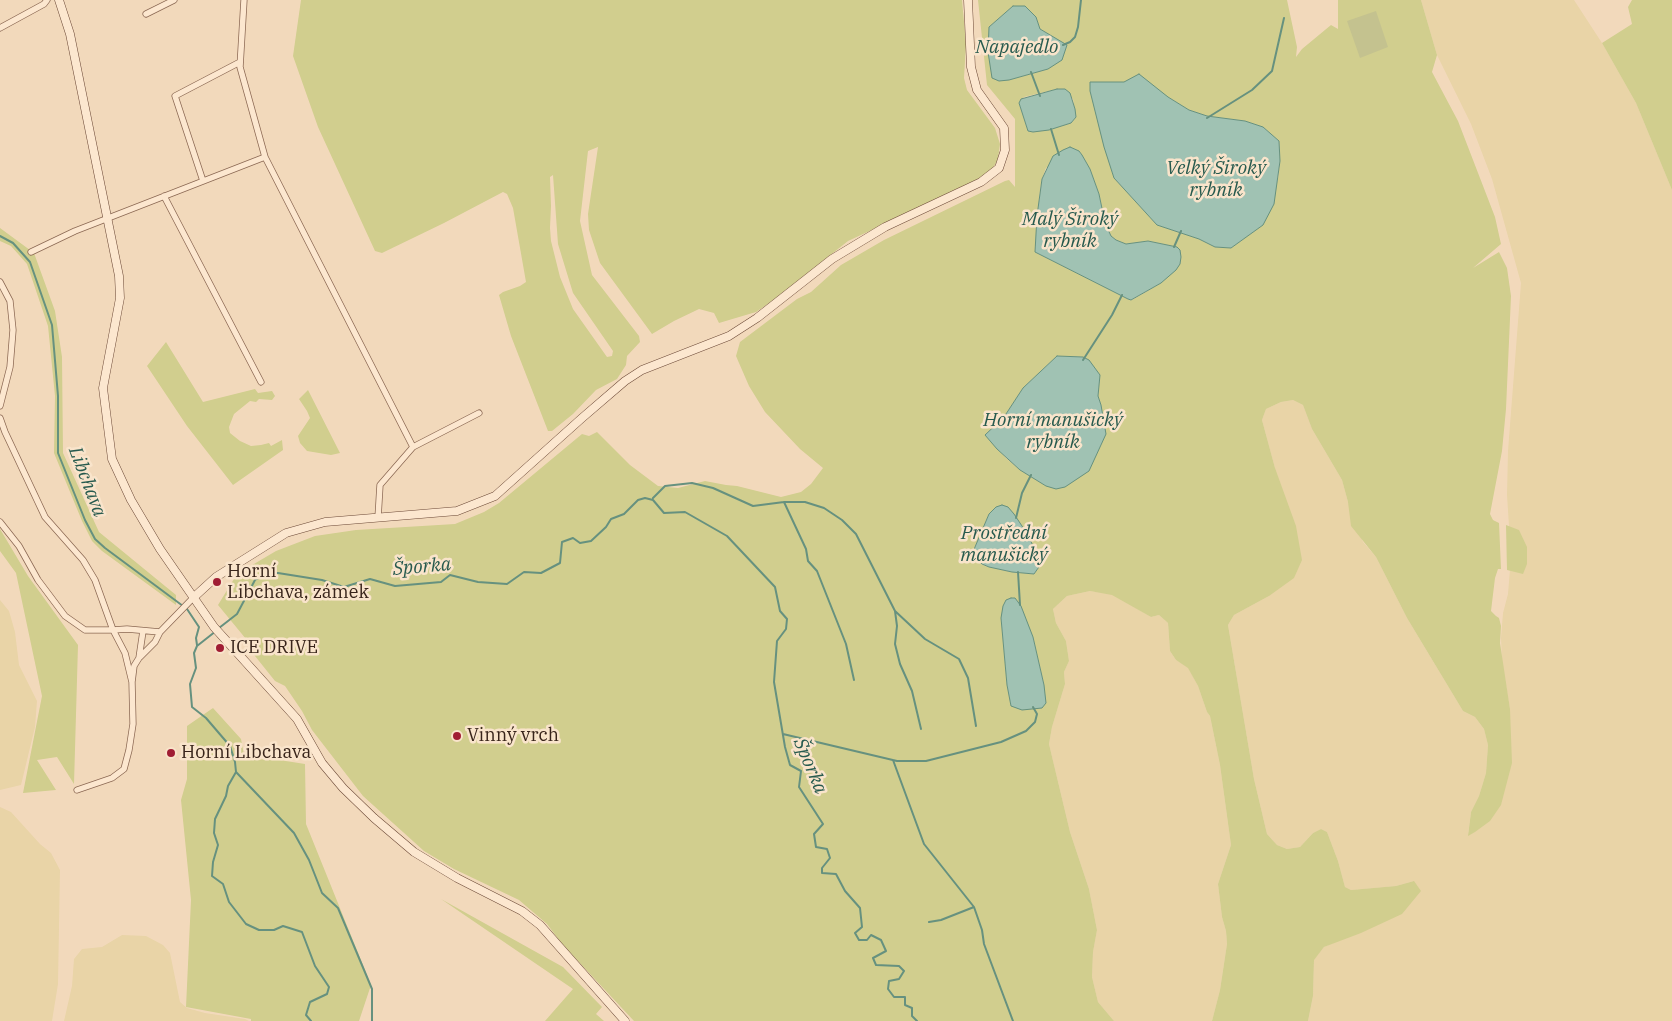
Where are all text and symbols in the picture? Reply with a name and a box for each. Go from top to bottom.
water label: Napajedlo [976,37,1058,59]
water label: Velký Široký rybník [1166,158,1266,202]
water label: Malý Široký rybník [1022,209,1118,253]
water label: Horní manušický rybník [983,410,1123,454]
water label: Libchava [63,444,111,520]
water label: Prostřední manušický [960,523,1048,567]
water label: Šporka [392,553,452,581]
place label: Horní Libchava, zámek [227,561,369,604]
marker: Horní Libchava, zámek [211,576,223,588]
place label: ICE DRIVE [230,637,318,659]
marker: ICE DRIVE [214,642,226,654]
place label: Vinný vrch [467,725,559,747]
marker: Vinný vrch [451,730,463,742]
water label: Šporka [788,735,832,797]
place label: Horní Libchava [181,742,311,764]
marker: Horní Libchava [165,747,177,759]

